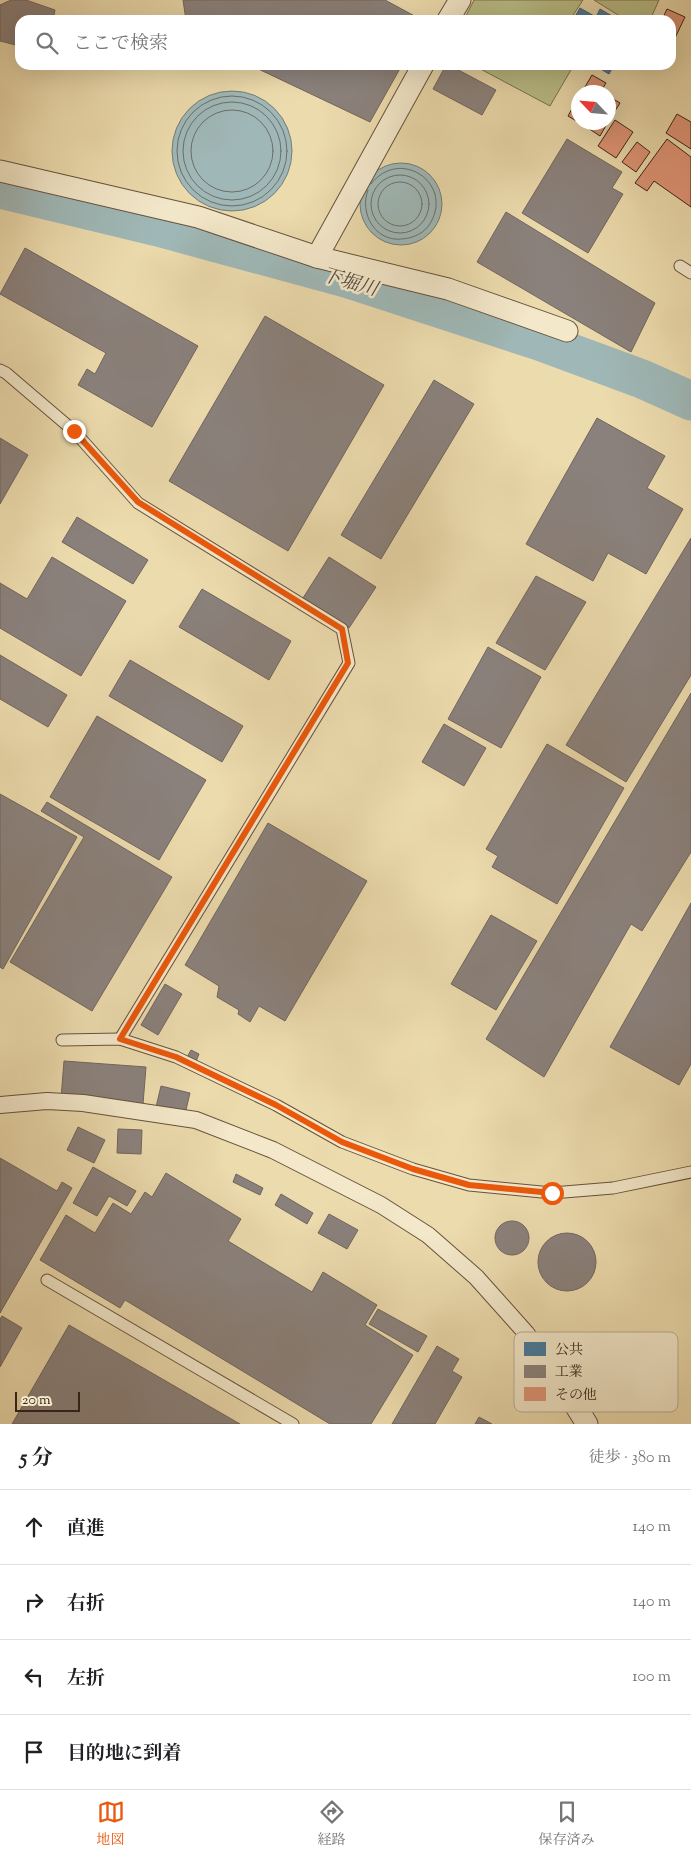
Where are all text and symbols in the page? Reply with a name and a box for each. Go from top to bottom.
search box [15,15,676,70]
icon: search [33,29,61,57]
text: ここで検索 [73,31,168,58]
north arrow [571,85,616,130]
water label: 下堀川 [318,263,382,305]
route end [63,420,86,443]
route start [541,1182,564,1205]
legend [514,1332,678,1412]
text: 公共 [555,1341,583,1361]
text: 工業 [555,1363,583,1383]
text: その他 [555,1386,597,1406]
scale bar [15,1389,80,1412]
text: 20 m [22,1391,51,1411]
text: 5 分 [20,1444,53,1474]
text: 徒歩 · 380 m [589,1447,671,1470]
icon: ahead [20,1513,48,1541]
text: 直進 [67,1516,105,1543]
text: 140 m [633,1516,671,1539]
icon: right [20,1588,48,1616]
text: 右折 [67,1591,105,1618]
text: 140 m [633,1591,671,1614]
icon: left [20,1663,48,1691]
text: 左折 [67,1666,105,1693]
text: 100 m [632,1666,671,1689]
icon: arrive [20,1738,48,1766]
text: 目的地に到着 [67,1741,181,1768]
tab: 地図 [97,1798,125,1851]
tab: 経路 [318,1798,346,1851]
tab: 保存済み [539,1798,595,1851]

